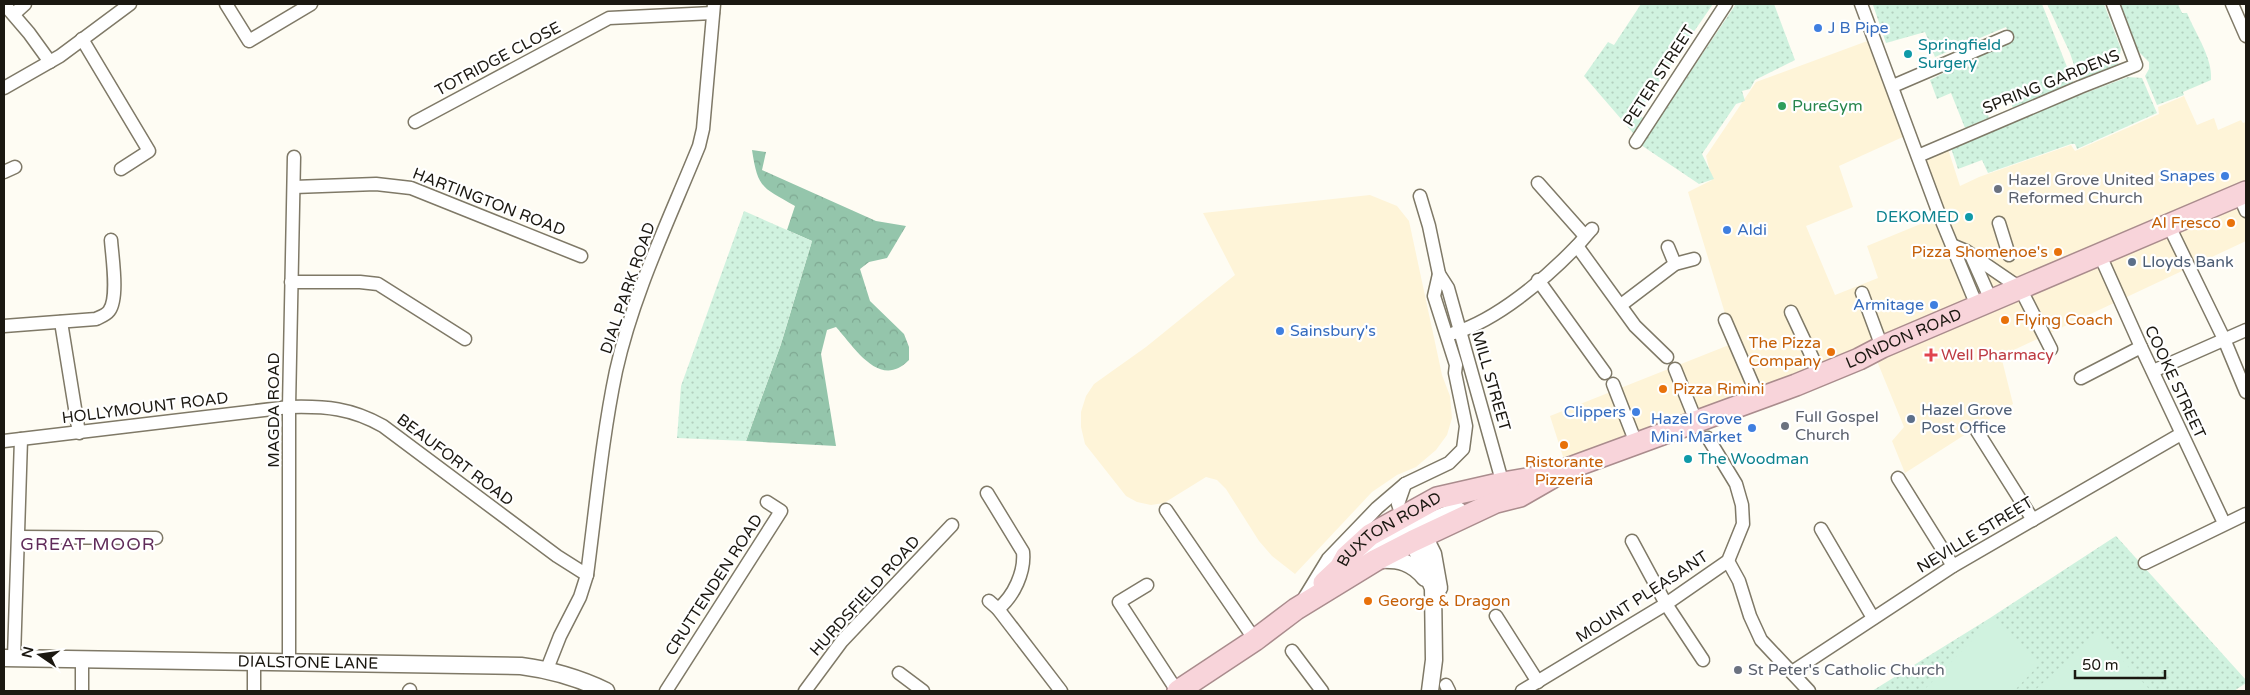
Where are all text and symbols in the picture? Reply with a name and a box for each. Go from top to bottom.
street label: TOTRIDGE CLOSE [432,17,564,101]
place label: J B Pipe [1828,18,1889,38]
street label: PETER STREET [1619,21,1699,131]
marker: J B Pipe [1812,22,1824,34]
place label: Springfield Surgery [1918,35,2001,73]
street label: SPRING GARDENS [1980,45,2123,119]
marker: Springfield Surgery [1902,48,1914,60]
place label: PureGym [1792,96,1863,116]
marker: PureGym [1776,100,1788,112]
street label: HARTINGTON ROAD [410,164,568,240]
place label: Snapes [2160,166,2215,186]
place label: Hazel Grove United Reformed Church [2008,170,2154,208]
marker: Snapes [2219,170,2231,182]
marker: Hazel Grove United Reformed Church [1992,183,2004,195]
place label: DEKOMED [1876,207,1959,227]
marker: DEKOMED [1963,211,1975,223]
place label: Al Fresco [2151,213,2221,233]
marker: Al Fresco [2225,217,2237,229]
street label: DIAL PARK ROAD [596,219,660,357]
place label: Aldi [1737,220,1767,240]
marker: Aldi [1721,224,1733,236]
place label: Pizza Shomenoe's [1912,242,2048,262]
marker: Pizza Shomenoe's [2052,246,2064,258]
place label: Lloyds Bank [2142,252,2234,272]
marker: Lloyds Bank [2126,256,2138,268]
place label: Armitage [1853,295,1924,315]
marker: Armitage [1928,299,1940,311]
street label: LONDON ROAD [1843,304,1965,373]
place label: Flying Coach [2015,310,2113,330]
marker: Flying Coach [1999,314,2011,326]
place label: Sainsbury's [1290,321,1376,341]
street label: COOKE STREET [2140,322,2210,442]
marker: Sainsbury's [1274,325,1286,337]
street label: MILL STREET [1467,329,1515,434]
place label: The Pizza Company [1748,333,1821,371]
place label: Well Pharmacy [1941,345,2054,365]
marker: The Pizza Company [1825,346,1837,358]
marker: Well Pharmacy [1925,349,1937,361]
street label: MAGDA ROAD [264,352,284,468]
place label: Pizza Rimini [1673,379,1764,399]
marker: Pizza Rimini [1657,383,1669,395]
street label: HOLLYMOUNT ROAD [61,388,229,428]
place label: Hazel Grove Post Office [1921,400,2012,438]
place label: Clippers [1564,402,1626,422]
marker: Clippers [1630,406,1642,418]
place label: Full Gospel Church [1795,407,1879,445]
place label: Hazel Grove Mini Market [1651,409,1742,447]
street label: BEAUFORT ROAD [393,410,517,510]
marker: Hazel Grove Post Office [1905,413,1917,425]
marker: Full Gospel Church [1779,420,1791,432]
marker: Hazel Grove Mini Market [1746,422,1758,434]
marker: Ristorante Pizzeria [1558,439,1570,451]
place label: The Woodman [1698,449,1809,469]
place label: Ristorante Pizzeria [1525,452,1603,490]
marker: The Woodman [1682,453,1694,465]
street label: BUXTON ROAD [1333,488,1445,570]
street label: NEVILLE STREET [1913,492,2037,578]
street label: CRUTTENDEN ROAD [661,511,767,659]
street label: HURDSFIELD ROAD [806,532,924,660]
district label: GREAT MOOR [20,533,156,555]
street label: MOUNT PLEASANT [1572,547,1712,647]
place label: George & Dragon [1378,591,1511,611]
marker: George & Dragon [1362,595,1374,607]
north arrow [15,630,65,680]
text: N [18,645,37,660]
scale bar [2075,648,2165,680]
street label: DIALSTONE LANE [238,652,378,674]
text: 50 m [2082,656,2119,674]
place label: St Peter's Catholic Church [1748,660,1945,680]
marker: St Peter's Catholic Church [1732,664,1744,676]

